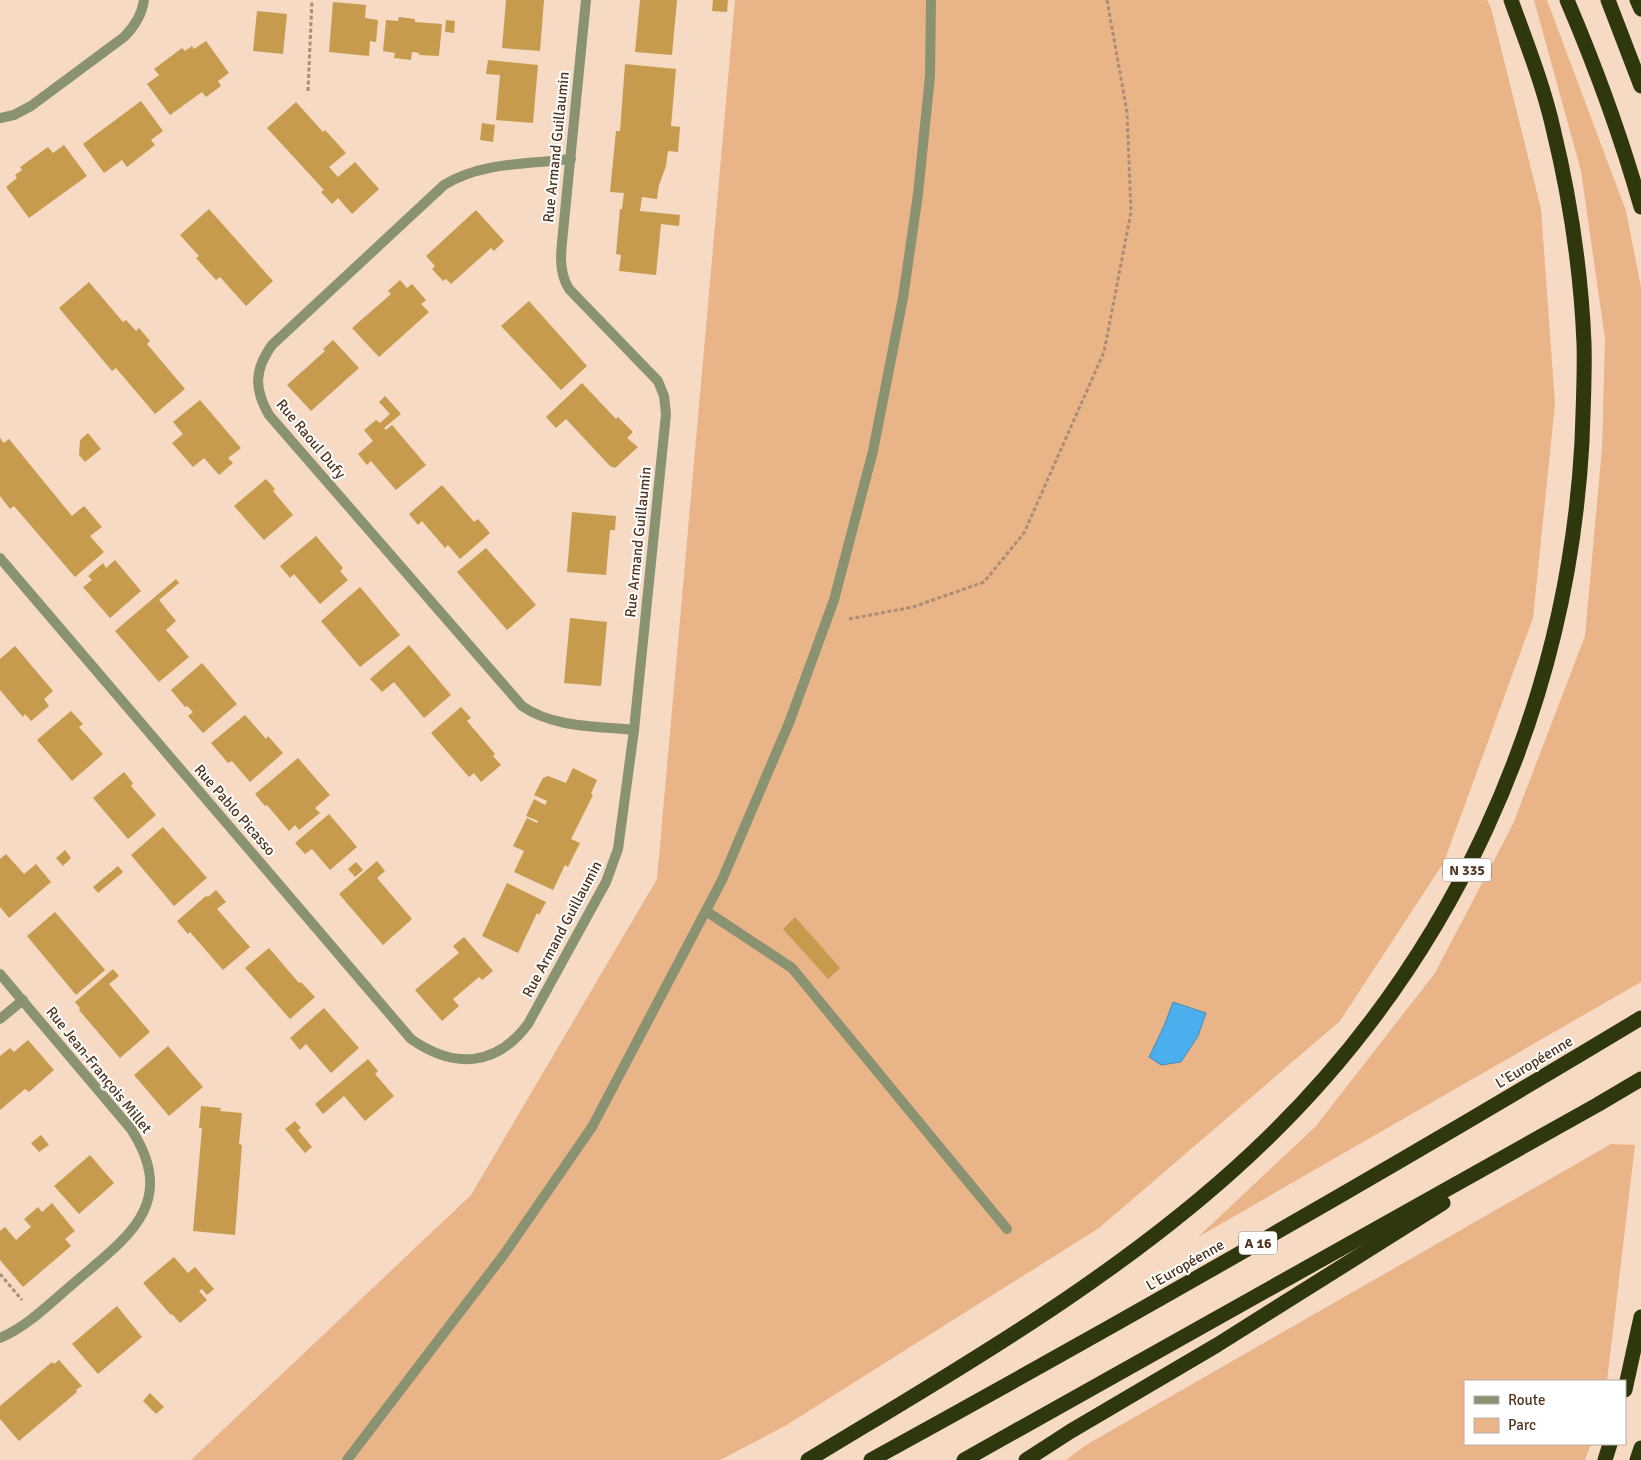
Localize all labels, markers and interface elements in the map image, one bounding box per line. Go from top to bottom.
street label: Rue Armand Guillaumin [539,71,573,223]
street label: Rue Raoul Dufy [273,396,349,482]
street label: Rue Armand Guillaumin [621,466,655,618]
street label: Rue Pablo Picasso [191,761,280,859]
street label: Rue Armand Guillaumin [518,858,606,1000]
road number: N 335 [1443,858,1491,882]
street label: Rue Jean-François Millet [42,1003,156,1137]
street label: L'Européenne [1492,1032,1576,1092]
road number: A 16 [1239,1232,1277,1254]
street label: L'Européenne [1143,1235,1227,1295]
legend [1464,1380,1626,1445]
text: Route [1508,1391,1545,1409]
text: Parc [1508,1416,1536,1434]

